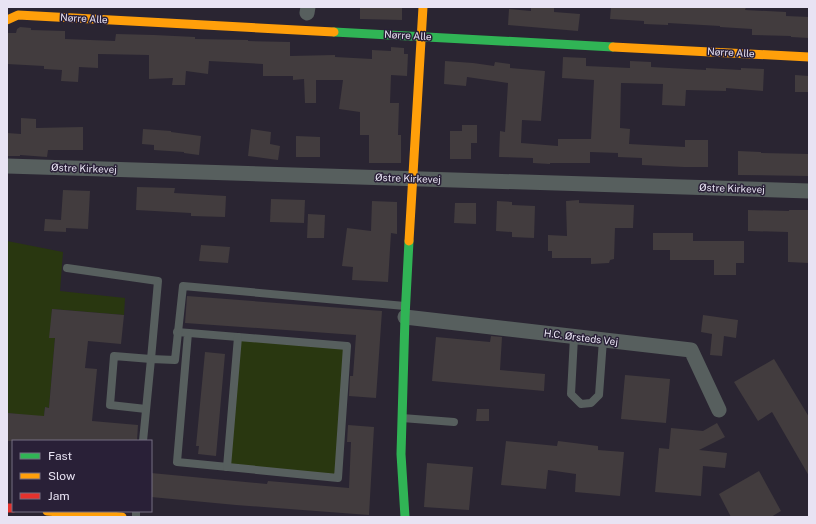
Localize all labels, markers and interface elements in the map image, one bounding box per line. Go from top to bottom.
street label: Nørre Alle [60,11,108,25]
street label: Nørre Alle [384,28,432,42]
street label: Nørre Alle [707,45,755,59]
street label: Østre Kirkevej [51,161,117,175]
street label: Østre Kirkevej [375,171,441,185]
street label: Østre Kirkevej [699,181,765,195]
street label: H.C. Ørsteds Vej [543,327,619,347]
legend [12,440,152,512]
text: Fast [48,449,73,463]
text: Slow [48,469,76,483]
text: Jam [48,489,70,503]

